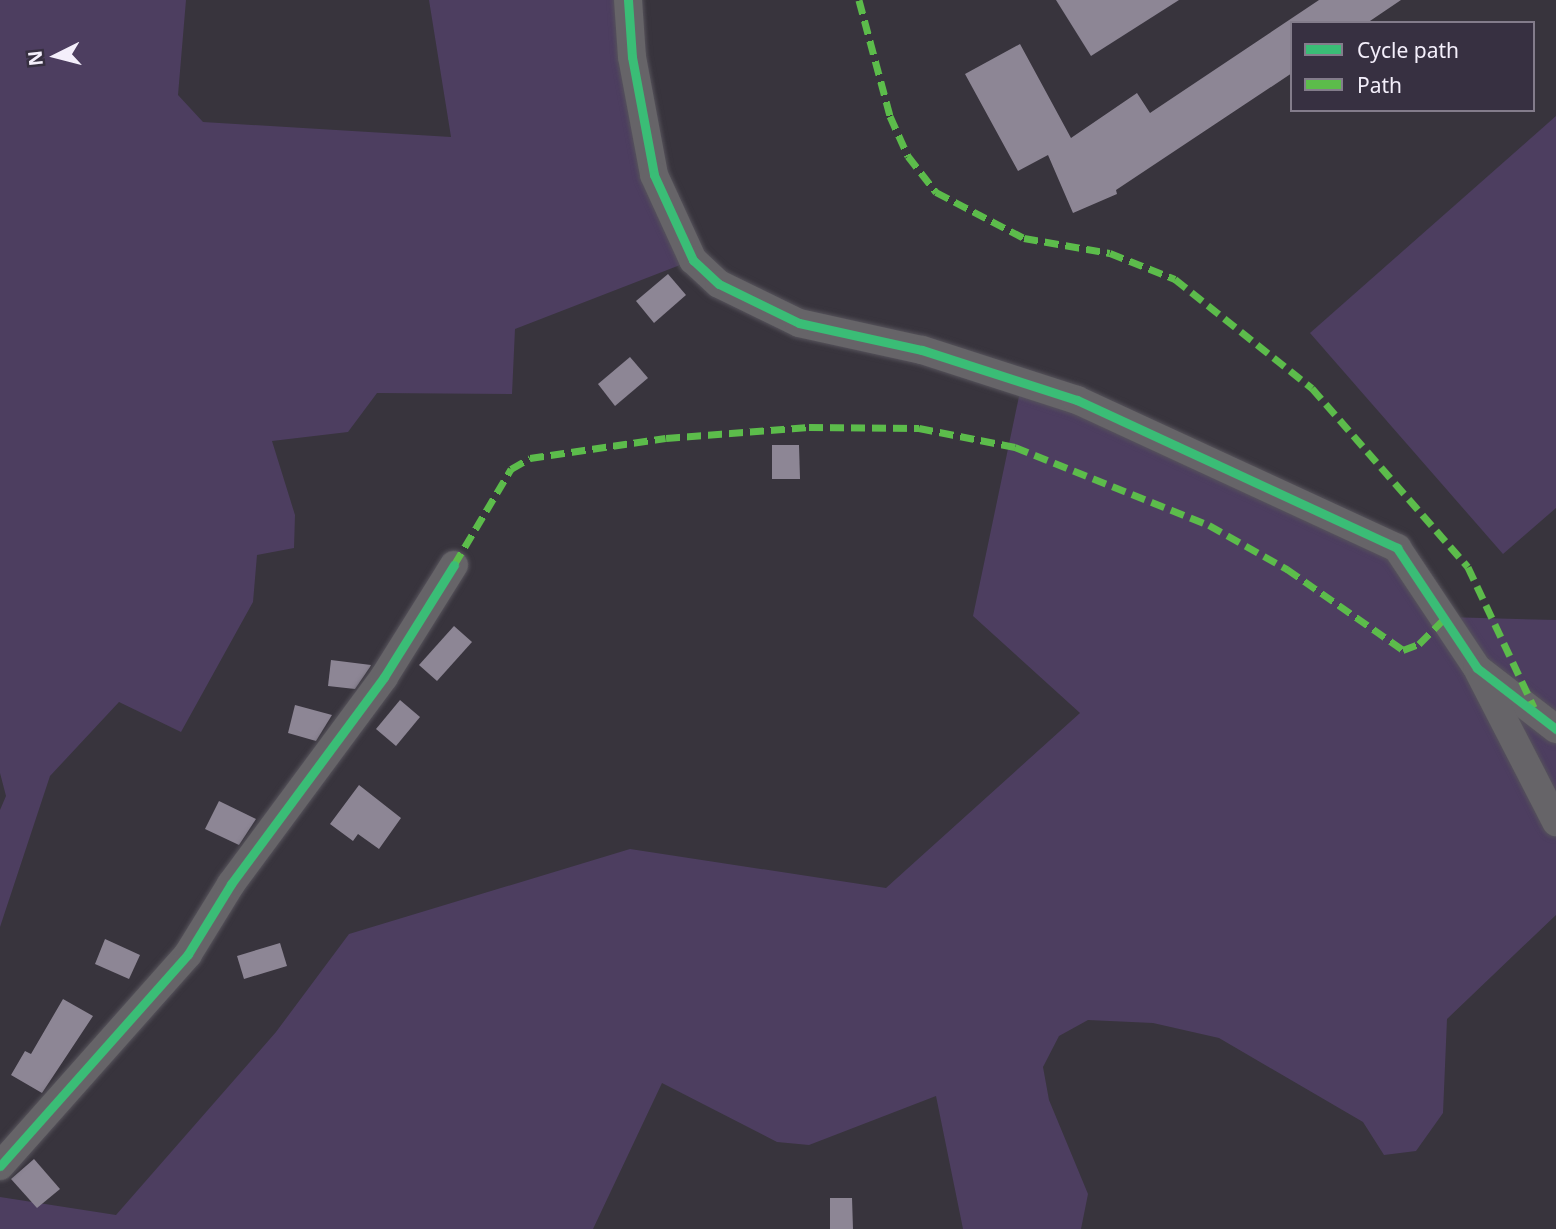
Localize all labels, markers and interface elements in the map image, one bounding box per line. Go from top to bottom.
north arrow [21,21,91,91]
legend [1290,21,1535,112]
text: Cycle path [1357,36,1459,64]
text: N [21,49,49,67]
text: Path [1357,71,1402,99]

